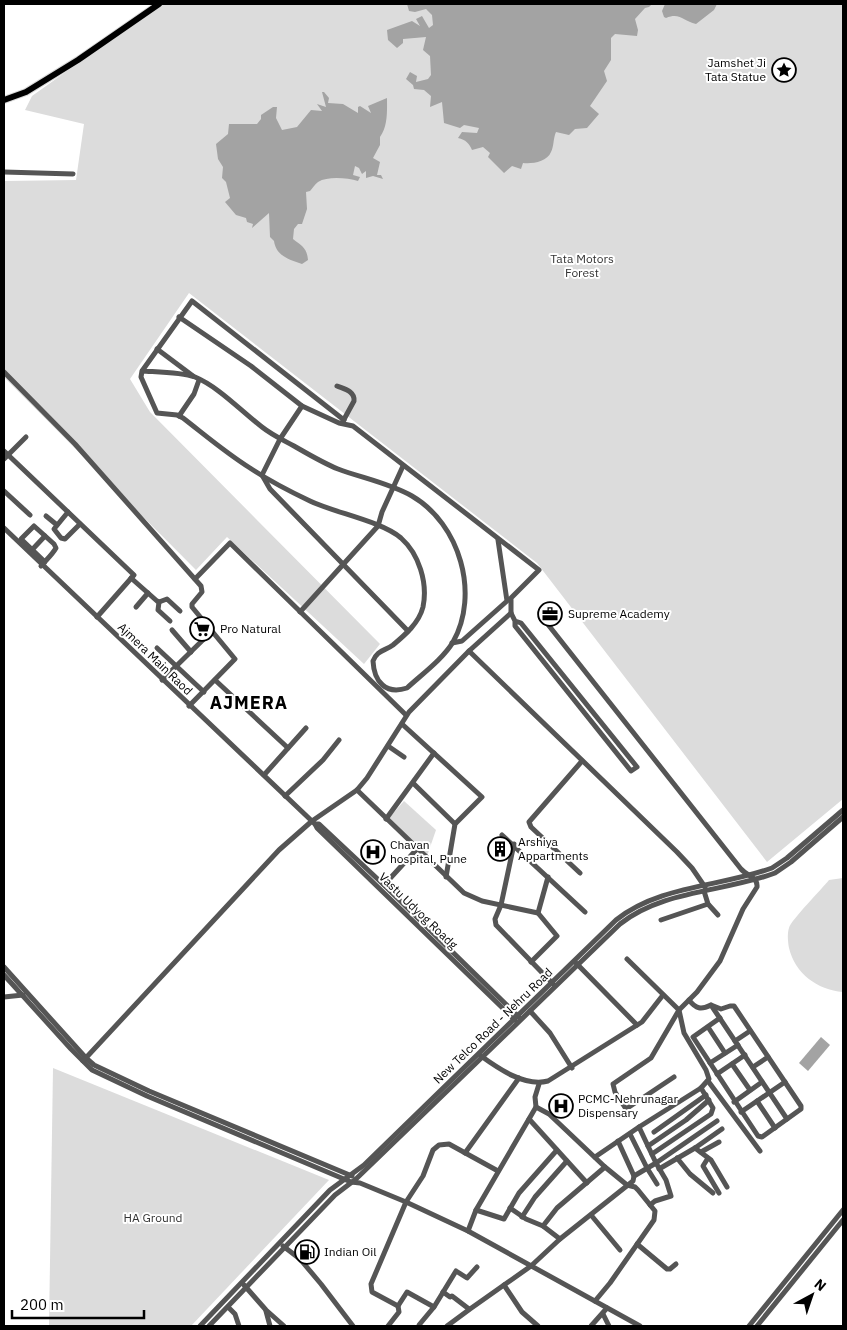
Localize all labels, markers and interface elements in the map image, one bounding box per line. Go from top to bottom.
place label: Jamshet Ji Tata Statue [705,55,766,84]
place icon: Jamshet Ji Tata Statue [771,57,797,83]
park label: Tata Motors Forest [550,251,614,280]
office icon: Supreme Academy [537,601,563,627]
place label: Supreme Academy [568,606,670,621]
supermarket icon: Pro Natural [189,616,215,642]
street label: Ajmera Main Raod [115,619,196,698]
place label: Pro Natural [220,621,281,636]
district label: AJMERA [210,691,288,714]
place label: Arshiya Appartments [518,834,589,863]
building icon: Arshiya Appartments [487,836,513,862]
place label: Chavan hospital, Pune [390,837,467,866]
hospital icon: Chavan hospital, Pune [360,839,386,865]
street label: Vastu Udyog Roadg [376,869,461,953]
street label: New Telco Road - Nehru Road [430,965,555,1087]
place label: PCMC-Nehrunagar Dispensary [578,1091,679,1120]
hospital icon: PCMC-Nehrunagar Dispensary [548,1093,574,1119]
park label: HA Ground [123,1210,183,1225]
fuel station icon: Indian Oil [294,1239,320,1265]
place label: Indian Oil [324,1244,376,1259]
north arrow [787,1270,837,1320]
text: N [811,1275,830,1295]
scale bar [12,1288,145,1320]
text: 200 m [20,1295,64,1314]

